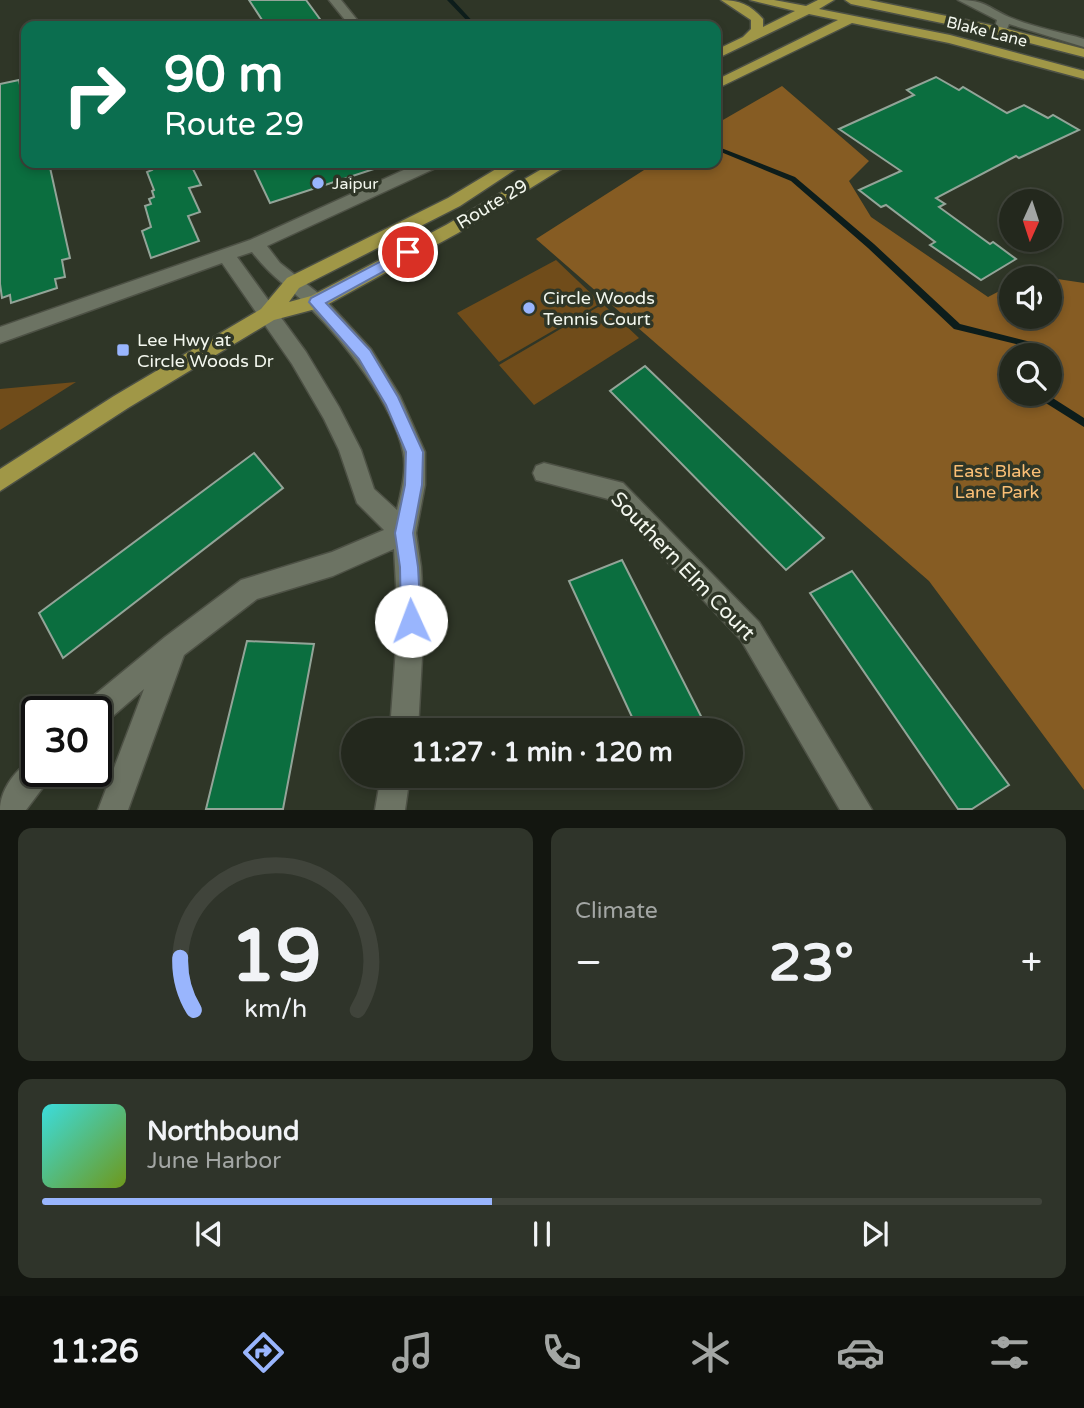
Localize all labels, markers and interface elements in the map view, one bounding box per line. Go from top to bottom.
street label: Blake Lane [944,12,1029,52]
text: 90 m [164,46,283,105]
icon: right [49,49,140,140]
text: Route 29 [164,106,304,144]
place label: Jaipur [332,174,379,194]
street label: Route 29 [452,174,532,234]
marker: Jaipur [310,175,326,191]
north arrow [999,189,1062,252]
map controls [999,189,1062,406]
pin [378,222,438,282]
icon: arrive [389,233,427,271]
button: sound [999,266,1062,329]
place label: Circle Woods Tennis Court [543,287,655,330]
marker: Circle Woods Tennis Court [521,300,537,316]
place label: Lee Hwy at Circle Woods Dr [137,329,274,372]
marker: Lee Hwy at Circle Woods Dr [115,342,131,358]
button: search [999,343,1062,406]
park label: East Blake Lane Park [953,460,1041,503]
street label: Southern Elm Court [605,487,760,646]
position arrow [374,584,448,658]
speed limit sign: 30 [21,696,112,787]
text: 11:27 · 1 min · 120 m [411,737,673,768]
text: Climate [575,897,658,925]
text: 19 [230,914,321,1002]
text: 23° [769,932,854,995]
text: − [575,940,602,986]
text: + [1021,940,1042,986]
text: km/h [244,994,307,1024]
text: Northbound [147,1116,299,1147]
text: June Harbor [147,1147,281,1175]
icon: previous [190,1215,228,1253]
icon: pause [523,1215,561,1253]
icon: next [856,1215,894,1253]
icon: directions [239,1328,288,1377]
icon: music [388,1328,437,1377]
icon: phone [537,1328,586,1377]
icon: climate [686,1328,735,1377]
icon: car [836,1328,885,1377]
icon: filters [985,1328,1034,1377]
text: 11:26 [50,1333,139,1371]

